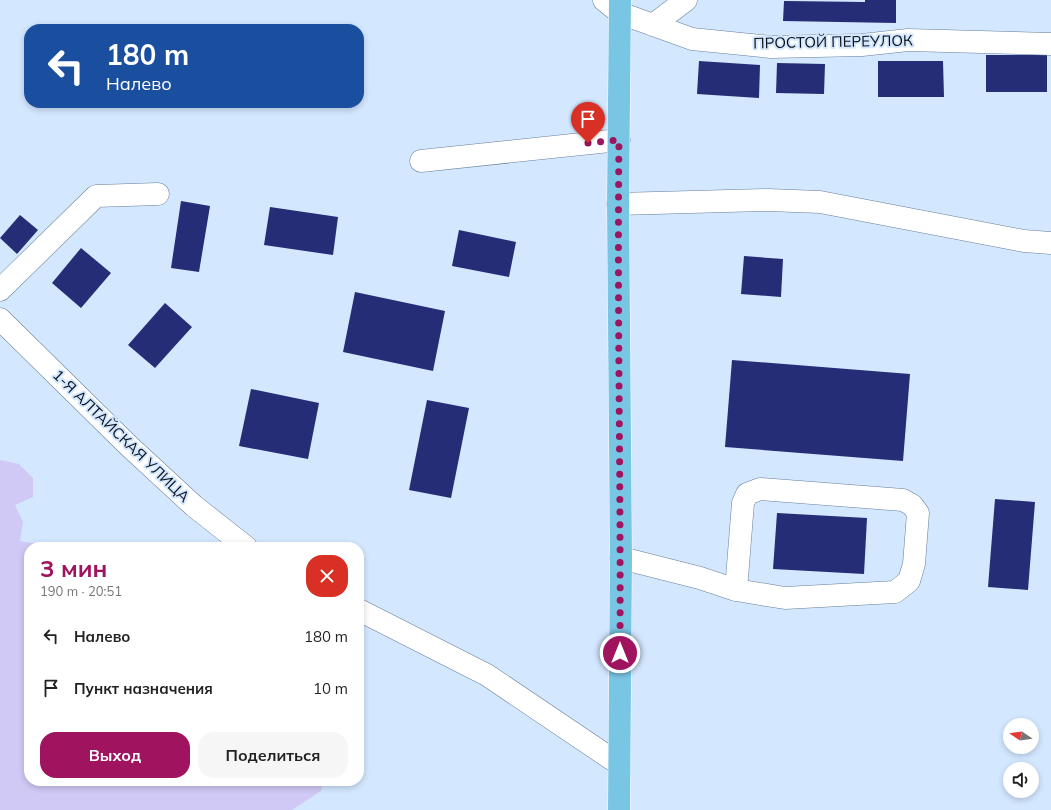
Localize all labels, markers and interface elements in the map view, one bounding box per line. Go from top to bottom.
street label: ПРОСТОЙ ПЕРЕУЛОК [753,31,913,52]
text: 180 m [106,37,189,72]
icon: left [40,40,92,92]
text: Налево [106,72,172,95]
pin [571,102,605,143]
icon: arrive [577,108,599,130]
street label: 1-Я АЛТАЙСКАЯ УЛИЦА [49,365,194,506]
text: 3 мин [40,553,107,583]
button: close [306,555,348,597]
text: 190 m · 20:51 [40,583,122,599]
icon: left [40,625,62,647]
text: Налево [74,627,130,646]
text: 180 m [304,627,348,646]
position arrow [599,632,641,674]
icon: arrive [40,677,62,699]
text: Пункт назначения [74,679,213,698]
text: 10 m [313,679,348,698]
north arrow [1003,718,1039,754]
map controls [1003,718,1039,798]
button: Выход [40,732,190,778]
button: Поделиться [198,732,348,778]
button: sound [1003,762,1039,798]

